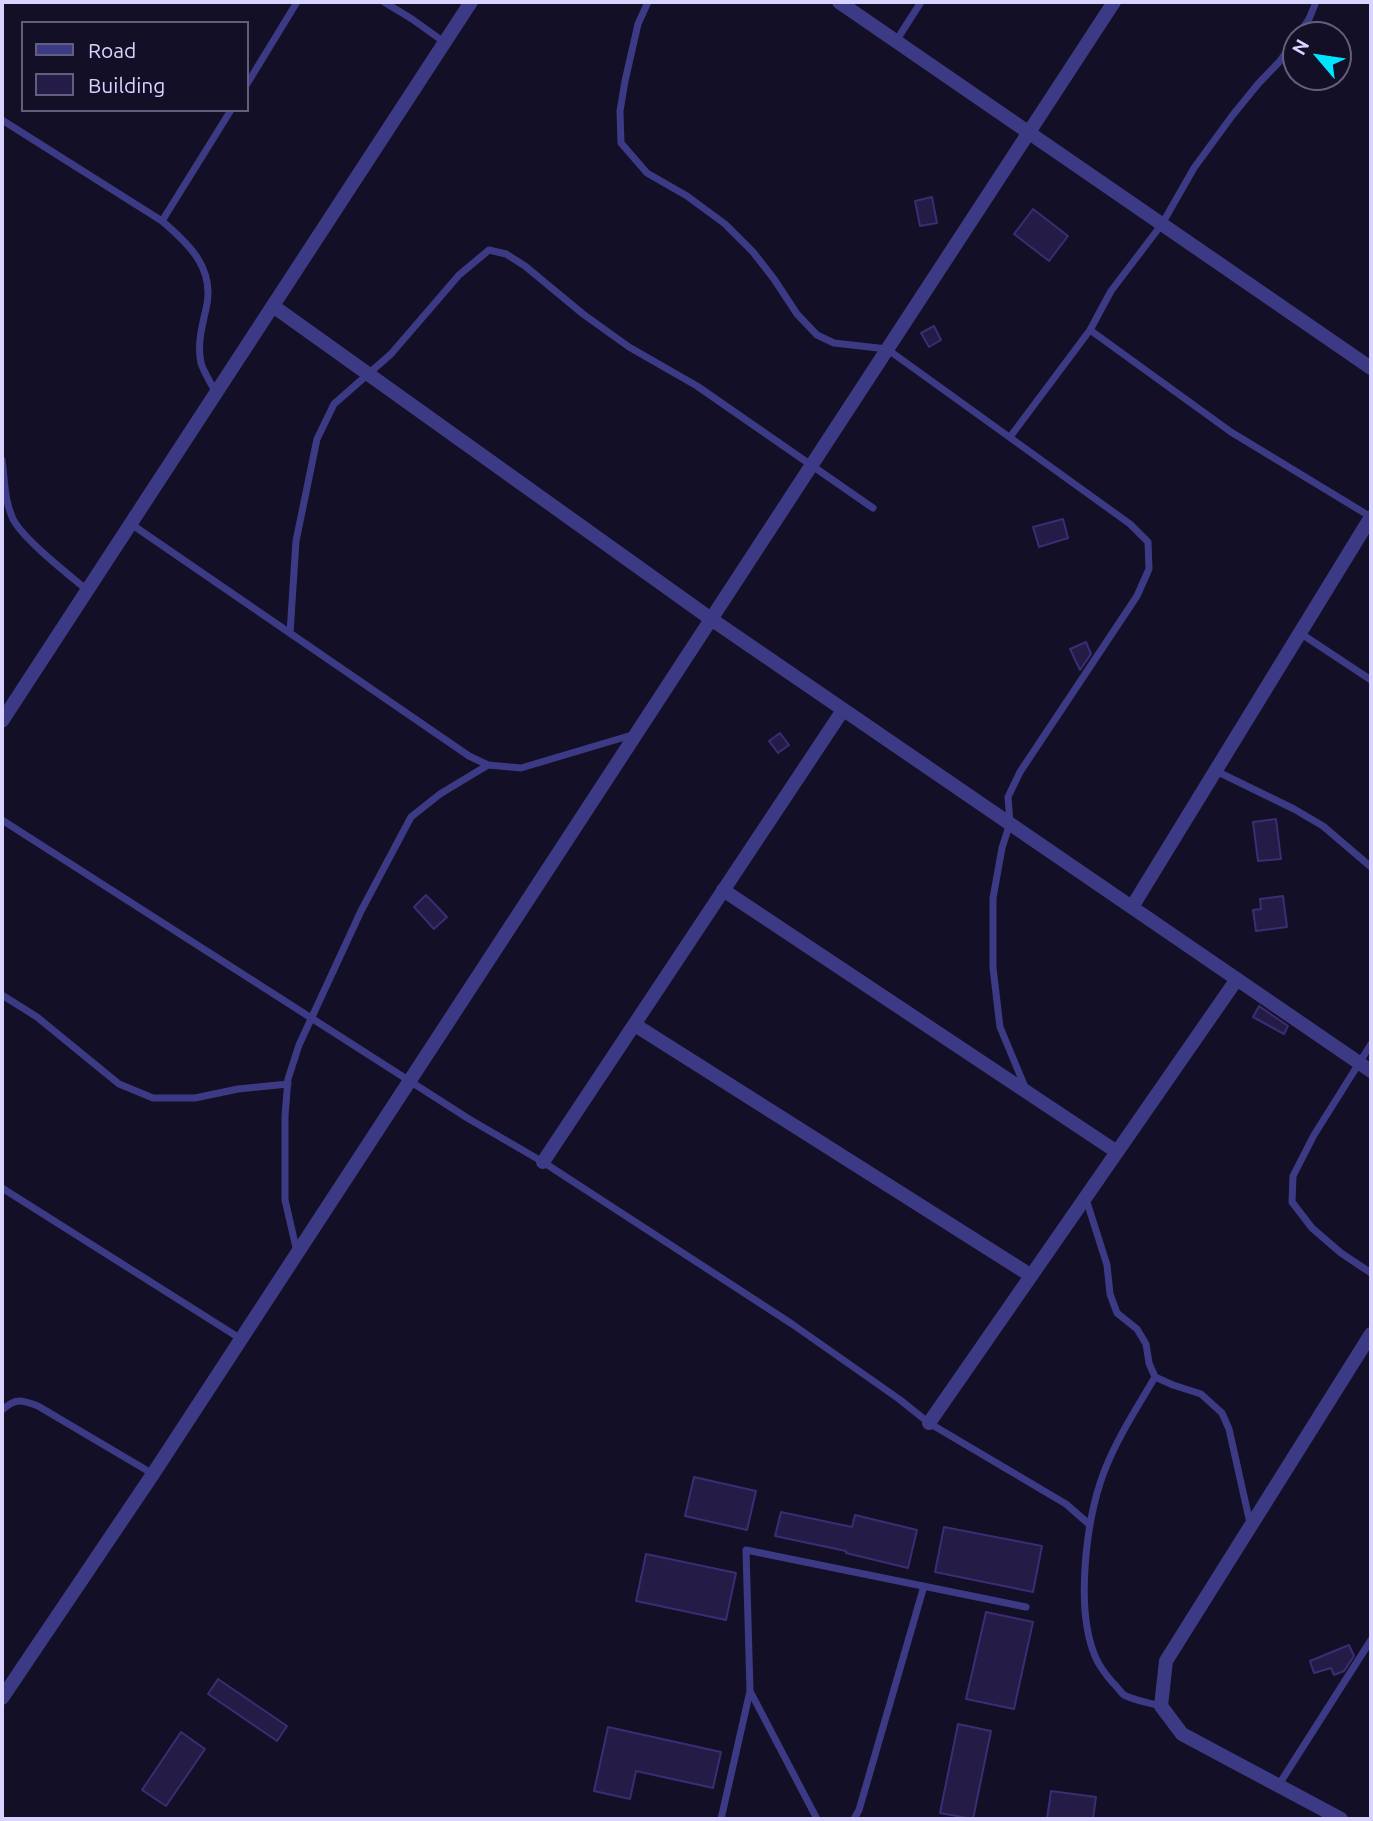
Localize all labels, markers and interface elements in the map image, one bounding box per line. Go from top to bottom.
legend [21,21,248,112]
north arrow [1282,21,1352,91]
text: N [1287,35,1313,58]
text: Road [88,38,136,62]
text: Building [88,73,165,97]

